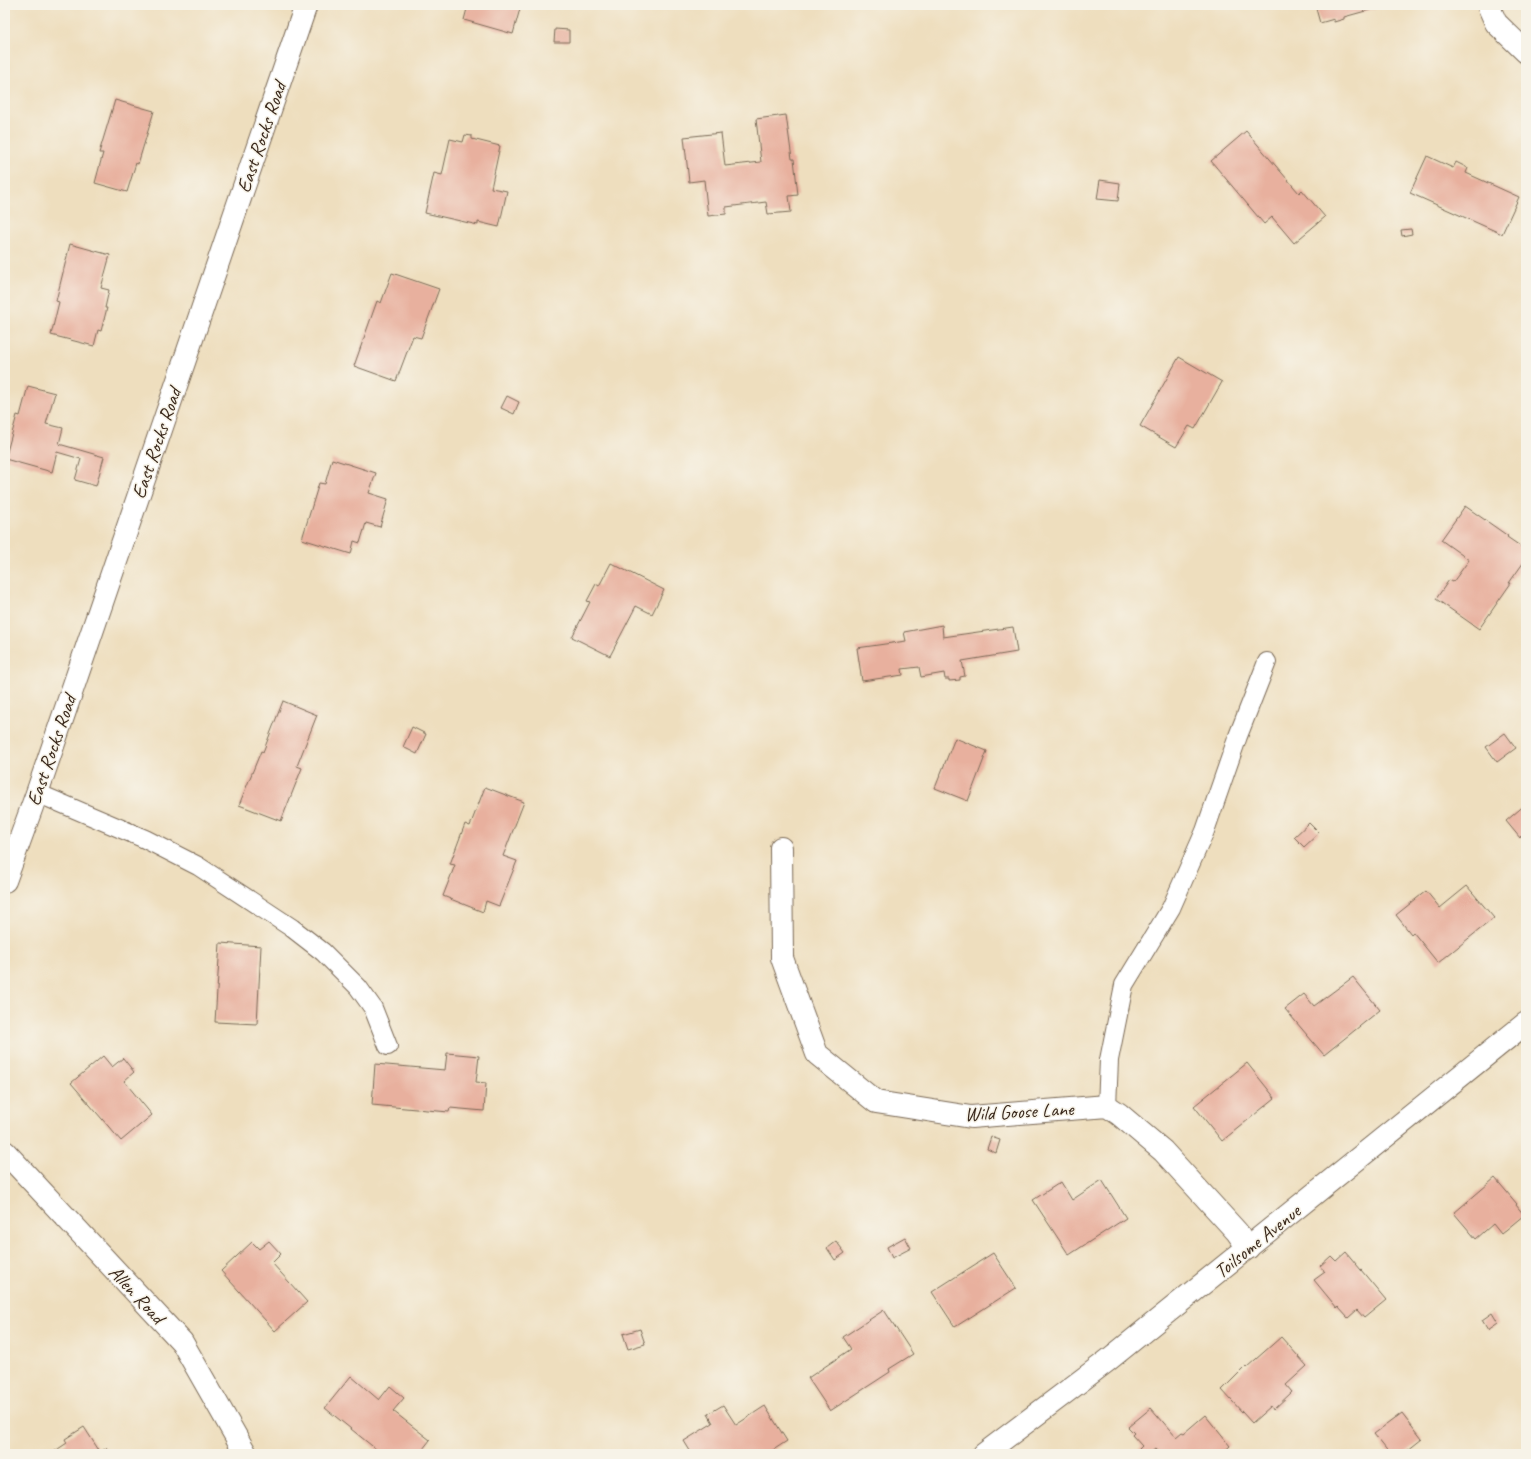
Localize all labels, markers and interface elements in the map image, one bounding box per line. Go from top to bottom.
street label: East Rocks Road [231,76,293,196]
street label: East Rocks Road [126,382,188,502]
street label: East Rocks Road [21,689,83,809]
street label: Wild Goose Lane [964,1096,1076,1127]
street label: Toilsome Avenue [1209,1198,1307,1284]
street label: Allen Road [103,1260,172,1331]

